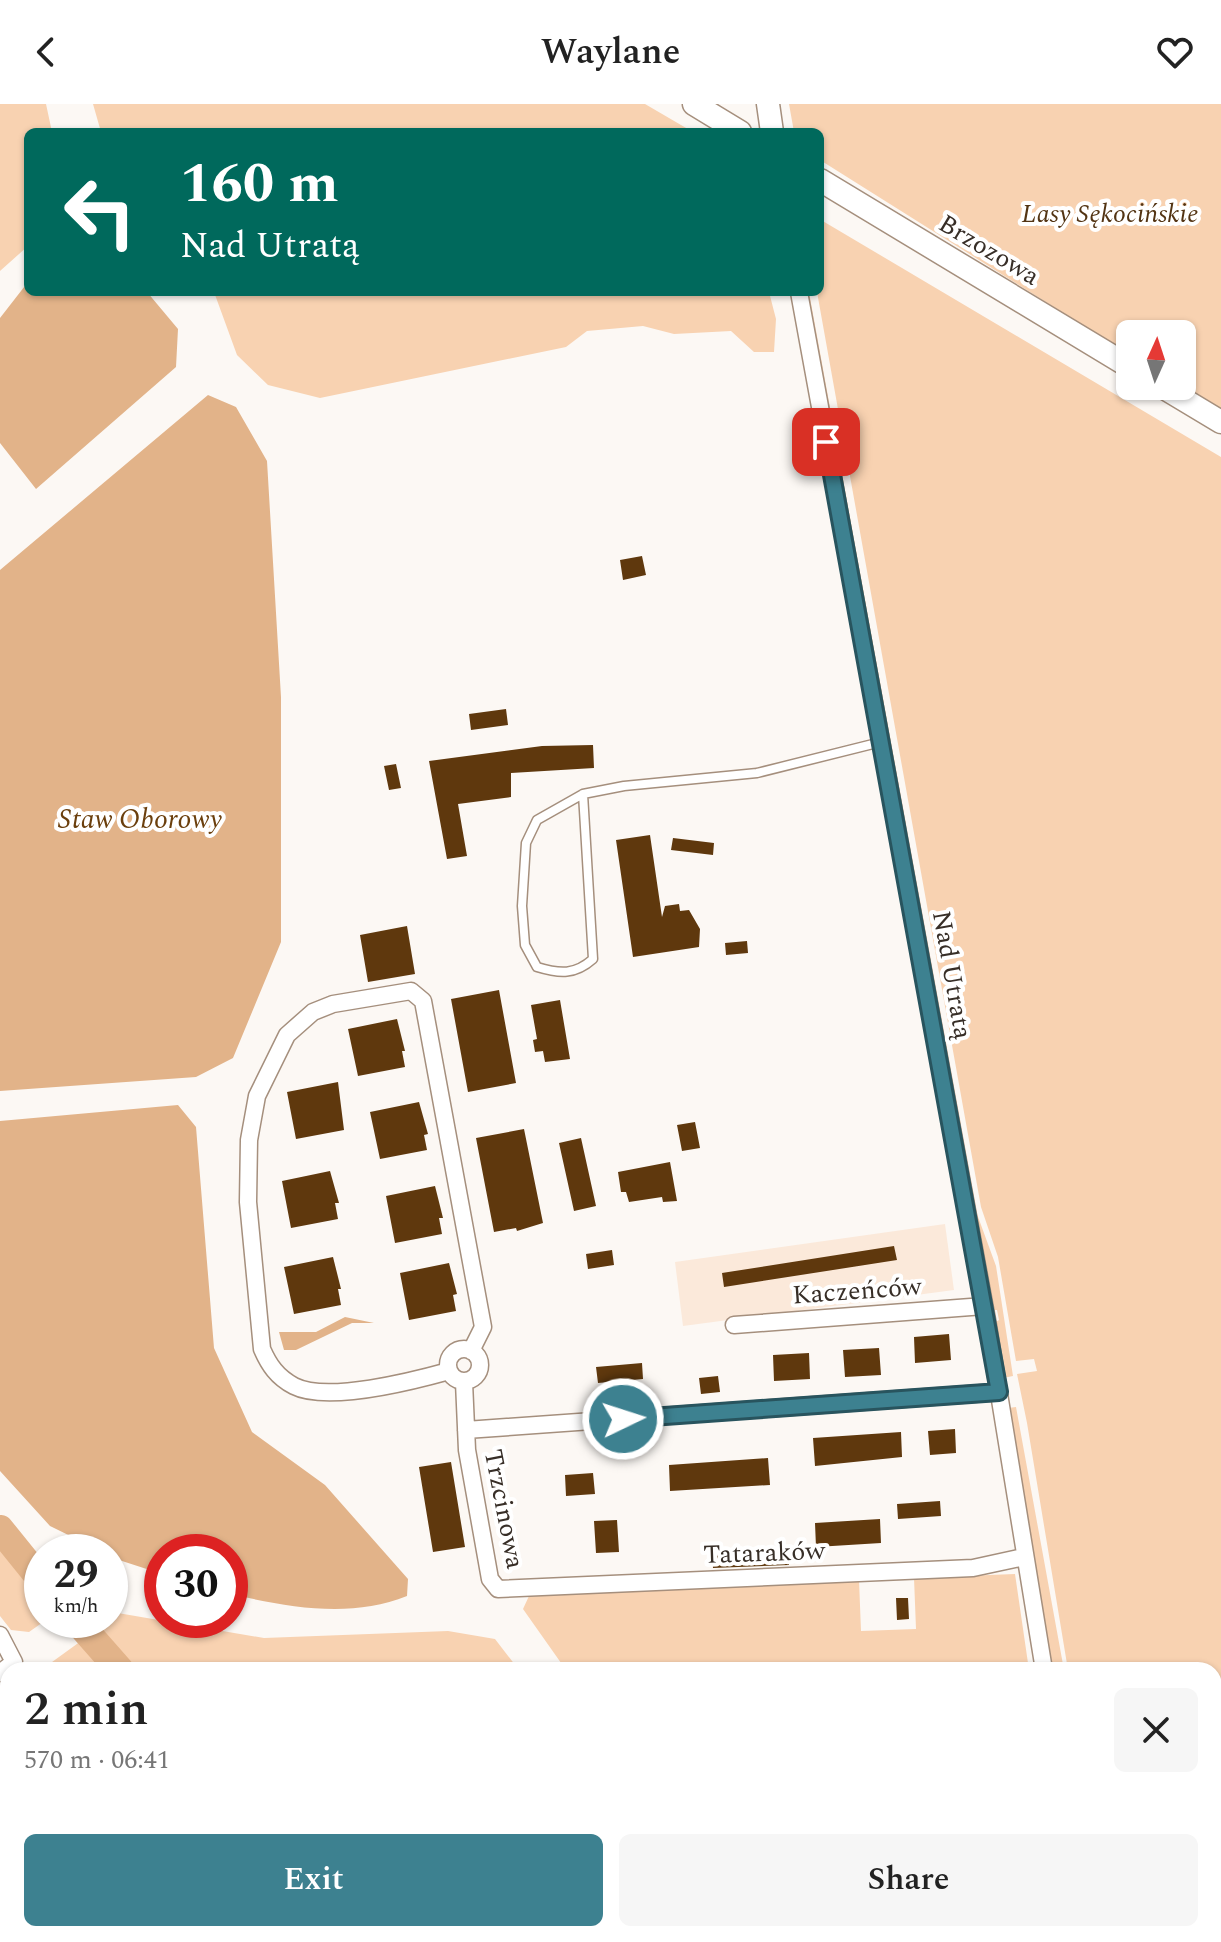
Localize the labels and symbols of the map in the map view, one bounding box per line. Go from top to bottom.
park label: Lasy Sękocińskie [1022,194,1198,234]
street label: Brzozowa [931,204,1048,296]
north arrow [1116,320,1196,400]
pin [792,408,860,476]
water label: Staw Oborowy [58,798,222,841]
street label: Nad Utratą [921,908,983,1043]
street label: Kaczeńców [791,1266,924,1315]
position arrow [581,1377,665,1461]
street label: Trzcinowa [473,1446,535,1573]
street label: Tataraków [702,1531,827,1575]
speed limit sign: 30 [144,1534,248,1638]

